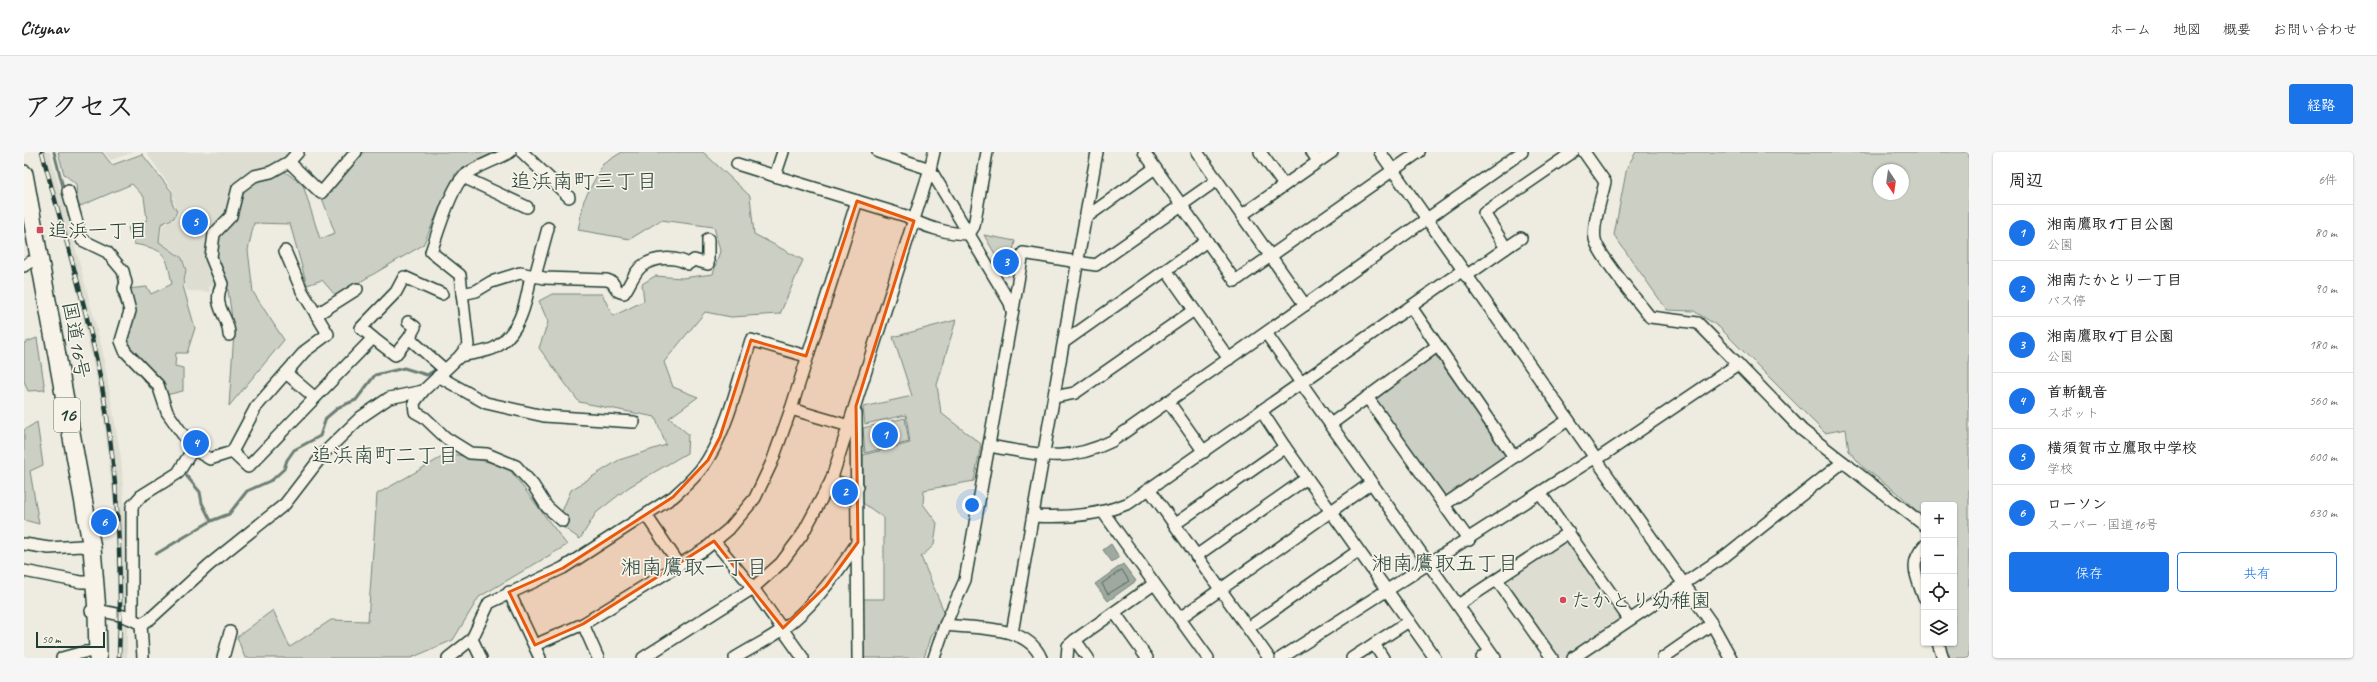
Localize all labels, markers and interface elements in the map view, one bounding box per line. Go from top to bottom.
text: Citynav [20,16,68,40]
text: ホーム [2110,21,2151,38]
text: 地図 [2173,21,2201,38]
text: 概要 [2223,21,2251,38]
text: お問い合わせ [2273,21,2357,38]
button: 経路 [2289,84,2353,124]
text: アクセス [24,89,134,124]
north arrow [1873,164,1909,200]
district label: 追浜南町三丁目 [511,168,658,194]
text: 周辺 [2009,170,2043,191]
text: 6件 [2318,172,2337,188]
pin: 5 [182,207,208,237]
text: 湘南鷹取1丁目公園 [2047,215,2174,234]
place label: 追浜一丁目 [48,218,148,243]
marker: 追浜一丁目 [35,225,45,235]
text: 1 [2019,225,2025,241]
text: 80 m [2315,225,2337,241]
text: 公園 [2047,237,2073,253]
pin: 3 [993,247,1019,277]
text: 湘南たかとり一丁目 [2047,271,2182,290]
text: 2 [2019,281,2025,297]
text: 90 m [2315,281,2337,297]
text: バス停 [2047,293,2086,309]
street label: 国道16号 [57,299,95,381]
text: 湘南鷹取4丁目公園 [2047,327,2174,346]
text: 3 [2019,337,2025,353]
text: 180 m [2309,337,2337,353]
text: 公園 [2047,349,2073,365]
text: 首斬観音 [2047,383,2107,402]
text: 4 [2019,393,2025,409]
text: 560 m [2309,393,2337,409]
road number: 16 [54,398,80,432]
text: スポット [2047,405,2099,421]
pin: 1 [872,420,898,450]
pin: 4 [183,428,209,458]
text: 横須賀市立鷹取中学校 [2047,439,2197,458]
district label: 追浜南町二丁目 [312,442,459,468]
text: 5 [2019,449,2025,465]
text: 600 m [2309,449,2337,465]
text: 学校 [2047,461,2073,477]
pin: 2 [832,477,858,507]
your location [962,495,982,515]
text: ローソン [2047,495,2107,514]
map controls [1921,502,1957,646]
button: + [1921,502,1957,538]
text: 6 [2019,505,2025,521]
text: 630 m [2309,505,2337,521]
pin: 6 [91,507,117,537]
text: スーパー · 国道16号 [2047,517,2158,533]
button: − [1921,538,1957,574]
district label: 湘南鷹取五丁目 [1372,550,1519,576]
button: 保存 [2009,552,2169,592]
button: 共有 [2177,552,2337,592]
district label: 湘南鷹取一丁目 [621,554,768,580]
button: locate [1921,574,1957,610]
place label: たかとり幼稚園 [1571,588,1711,613]
marker: たかとり幼稚園 [1558,595,1568,605]
button: layers [1921,610,1957,646]
scale bar [36,630,105,649]
text: 50 m [42,632,61,646]

